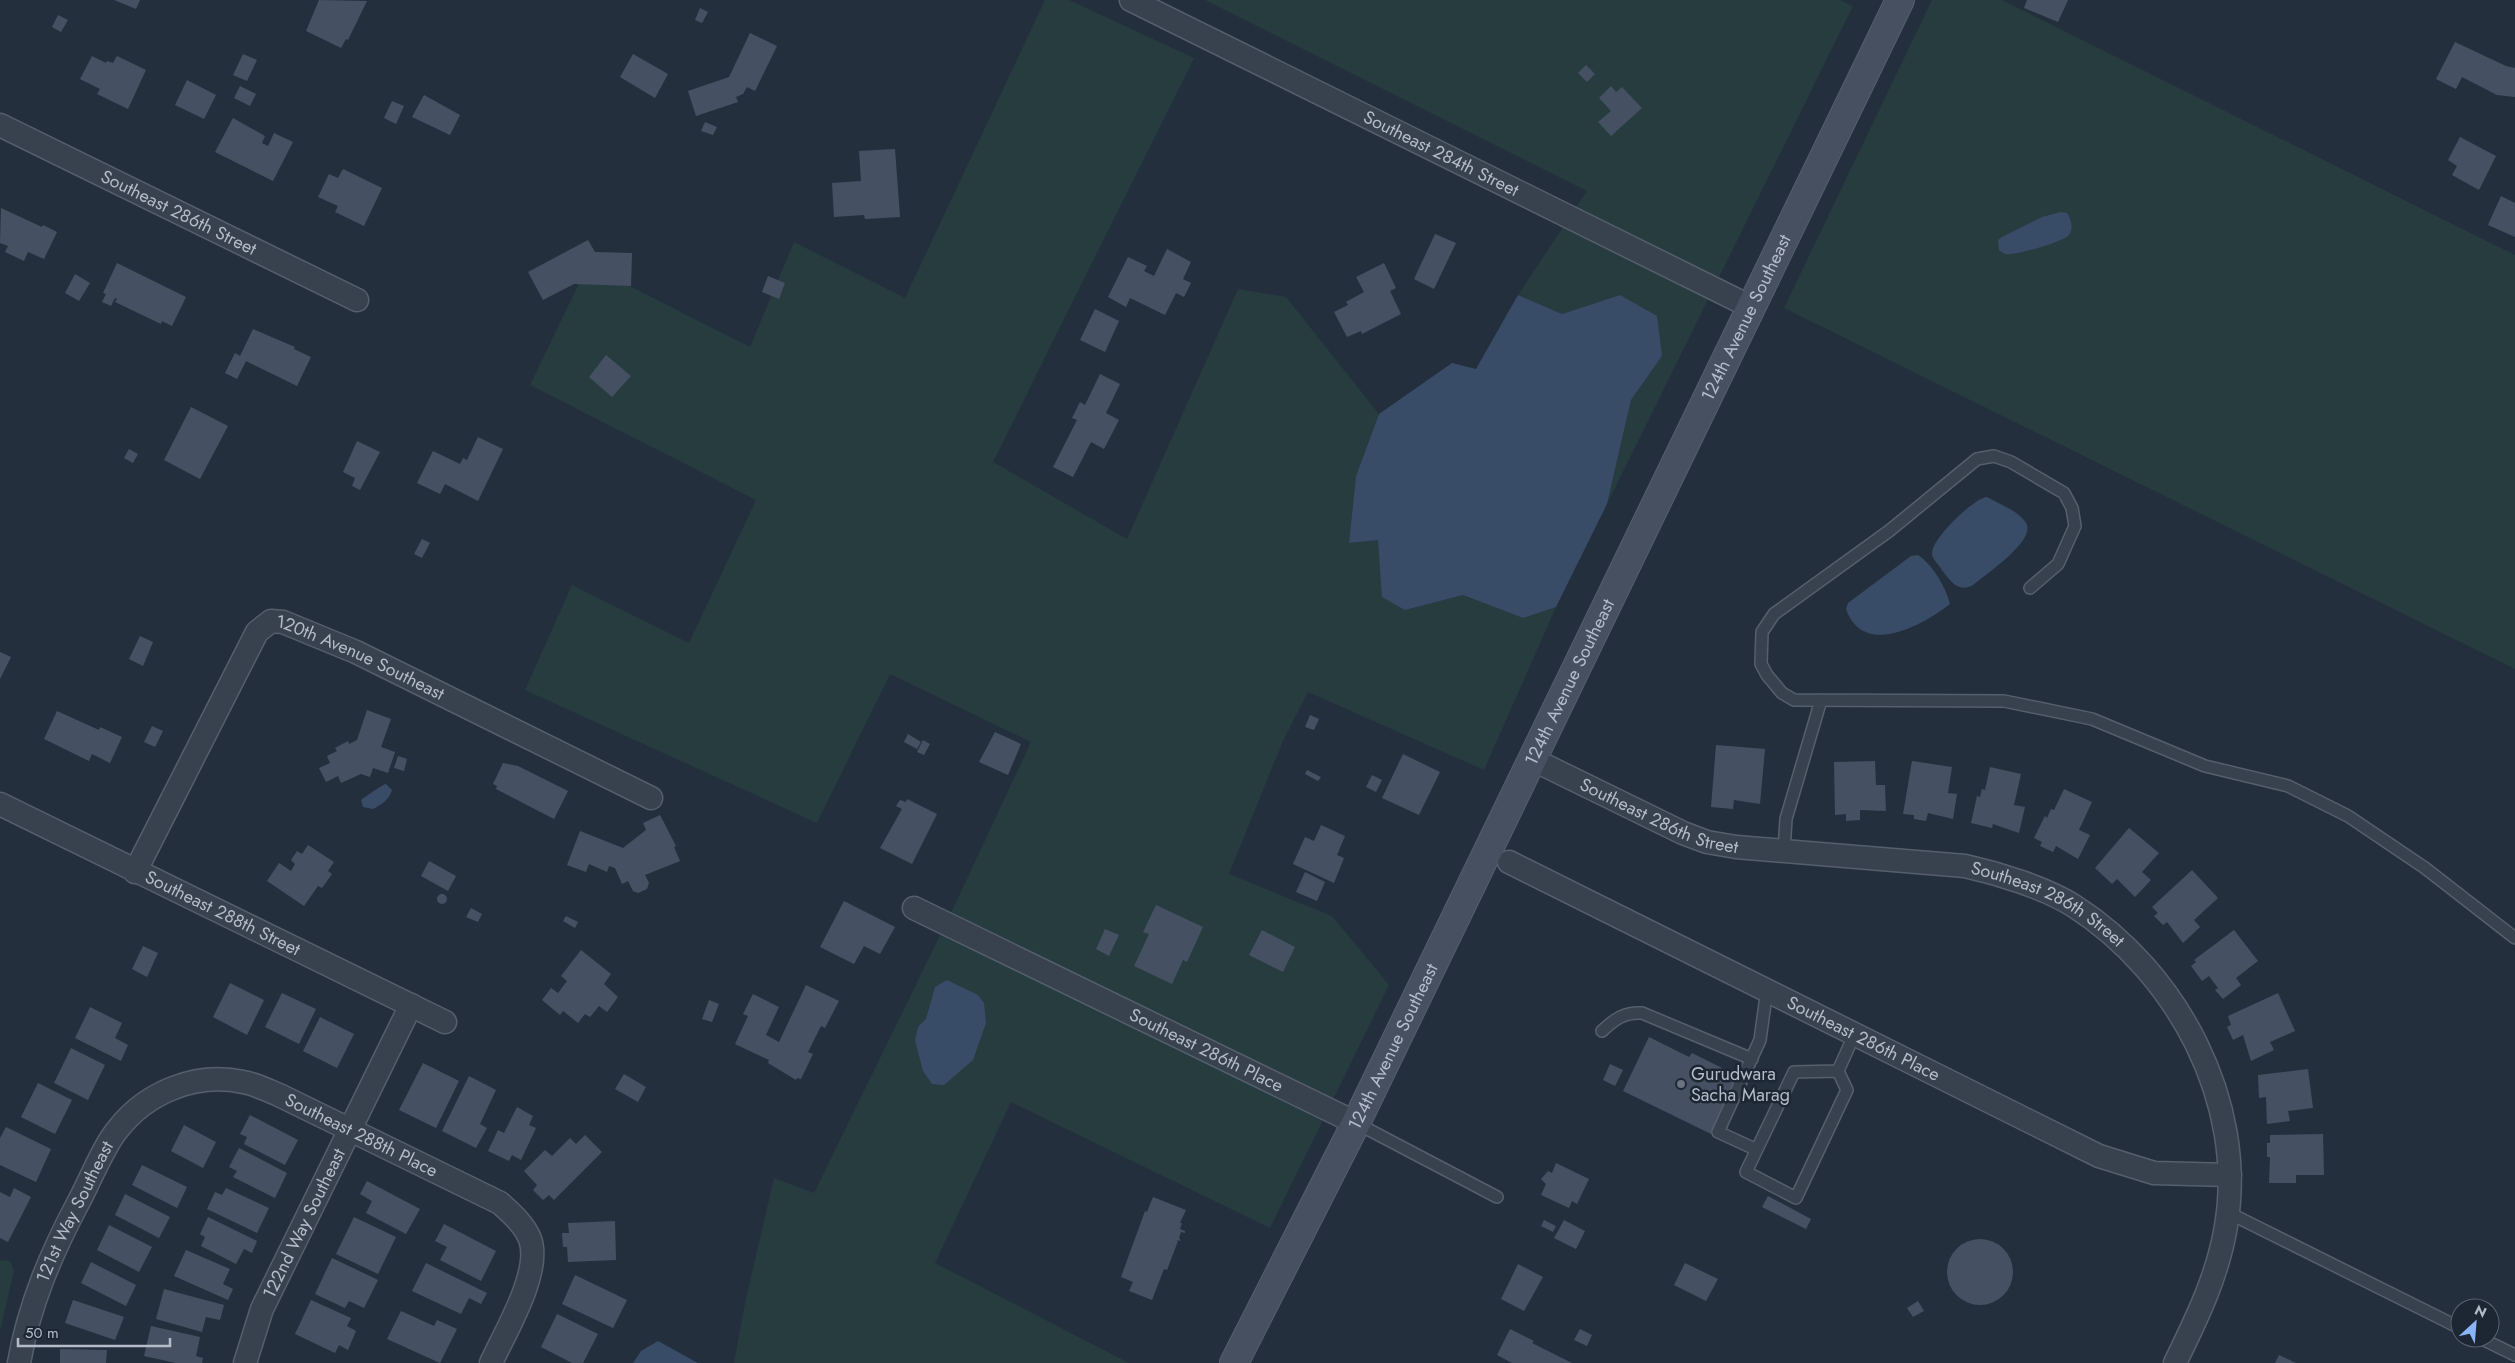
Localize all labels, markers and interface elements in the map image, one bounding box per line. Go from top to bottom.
street label: Southeast 284th Street [1359,104,1524,203]
street label: Southeast 286th Street [96,163,262,262]
street label: 124th Avenue Southeast [1695,230,1798,405]
street label: 124th Avenue Southeast [1518,594,1621,770]
street label: 120th Avenue Southeast [276,609,449,707]
street label: Southeast 286th Street [1575,771,1741,860]
street label: Southeast 286th Street [1968,855,2131,953]
street label: Southeast 288th Street [141,864,305,962]
street label: 124th Avenue Southeast [1342,959,1445,1134]
street label: Southeast 286th Place [1782,989,1944,1088]
street label: Southeast 286th Place [1125,1002,1288,1099]
place label: Gurudwara Sacha Marag [1691,1061,1790,1108]
marker: Gurudwara Sacha Marag [1675,1078,1687,1090]
street label: Southeast 288th Place [280,1087,442,1184]
street label: 121st Way Southeast [30,1135,120,1286]
street label: 122nd Way Southeast [256,1143,352,1303]
north arrow [2450,1298,2500,1348]
text: N [2471,1300,2490,1323]
scale bar [18,1316,170,1348]
text: 50 m [25,1322,59,1344]

